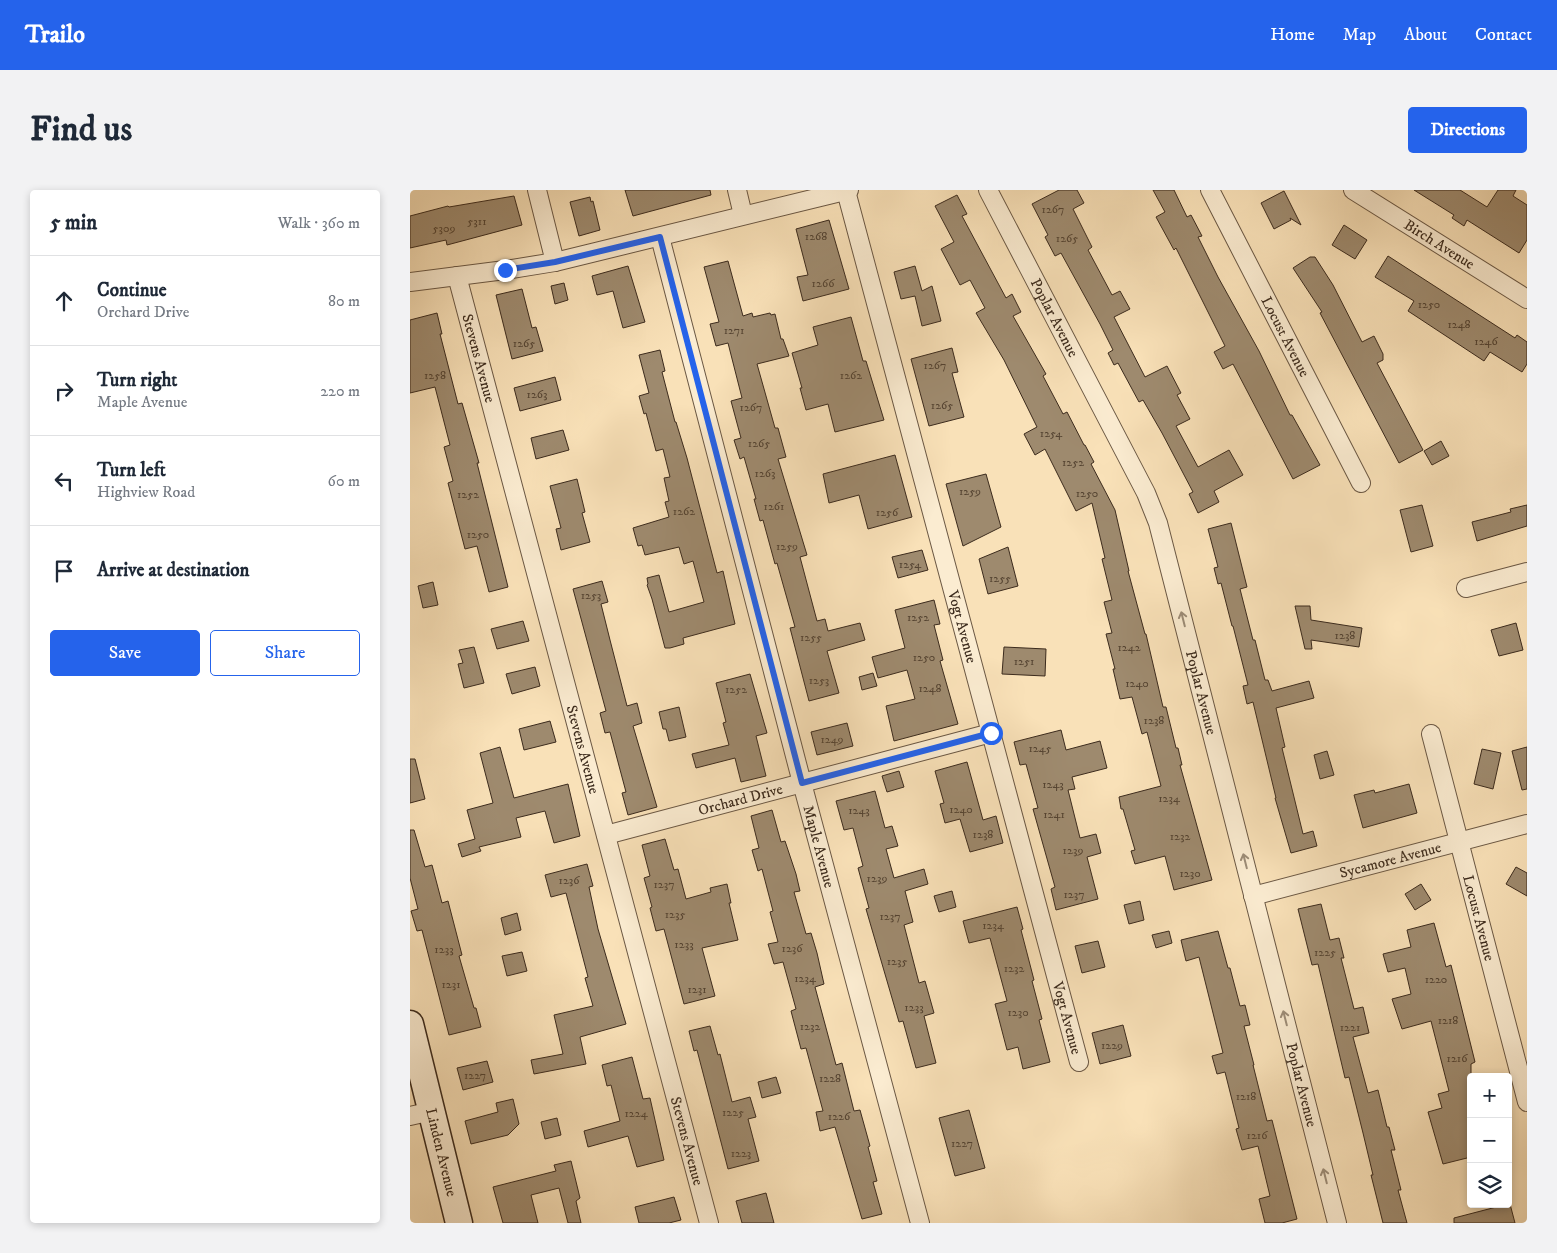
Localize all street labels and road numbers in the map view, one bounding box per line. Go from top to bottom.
street label: Birch Avenue [1401,215,1478,273]
street label: Poplar Avenue [1026,275,1083,360]
street label: Locust Avenue [1257,293,1314,380]
street label: Stevens Avenue [458,312,500,405]
street label: Vogt Avenue [943,587,981,665]
street label: Poplar Avenue [1181,648,1221,737]
street label: Stevens Avenue [562,703,604,796]
street label: Orchard Drive [696,779,785,820]
street label: Maple Avenue [799,803,839,890]
street label: Sycamore Avenue [1337,837,1443,882]
street label: Locust Avenue [1459,873,1499,963]
street label: Vogt Avenue [1048,978,1086,1056]
street label: Poplar Avenue [1282,1041,1322,1129]
street label: Stevens Avenue [666,1094,708,1187]
street label: Linden Avenue [422,1106,462,1198]

